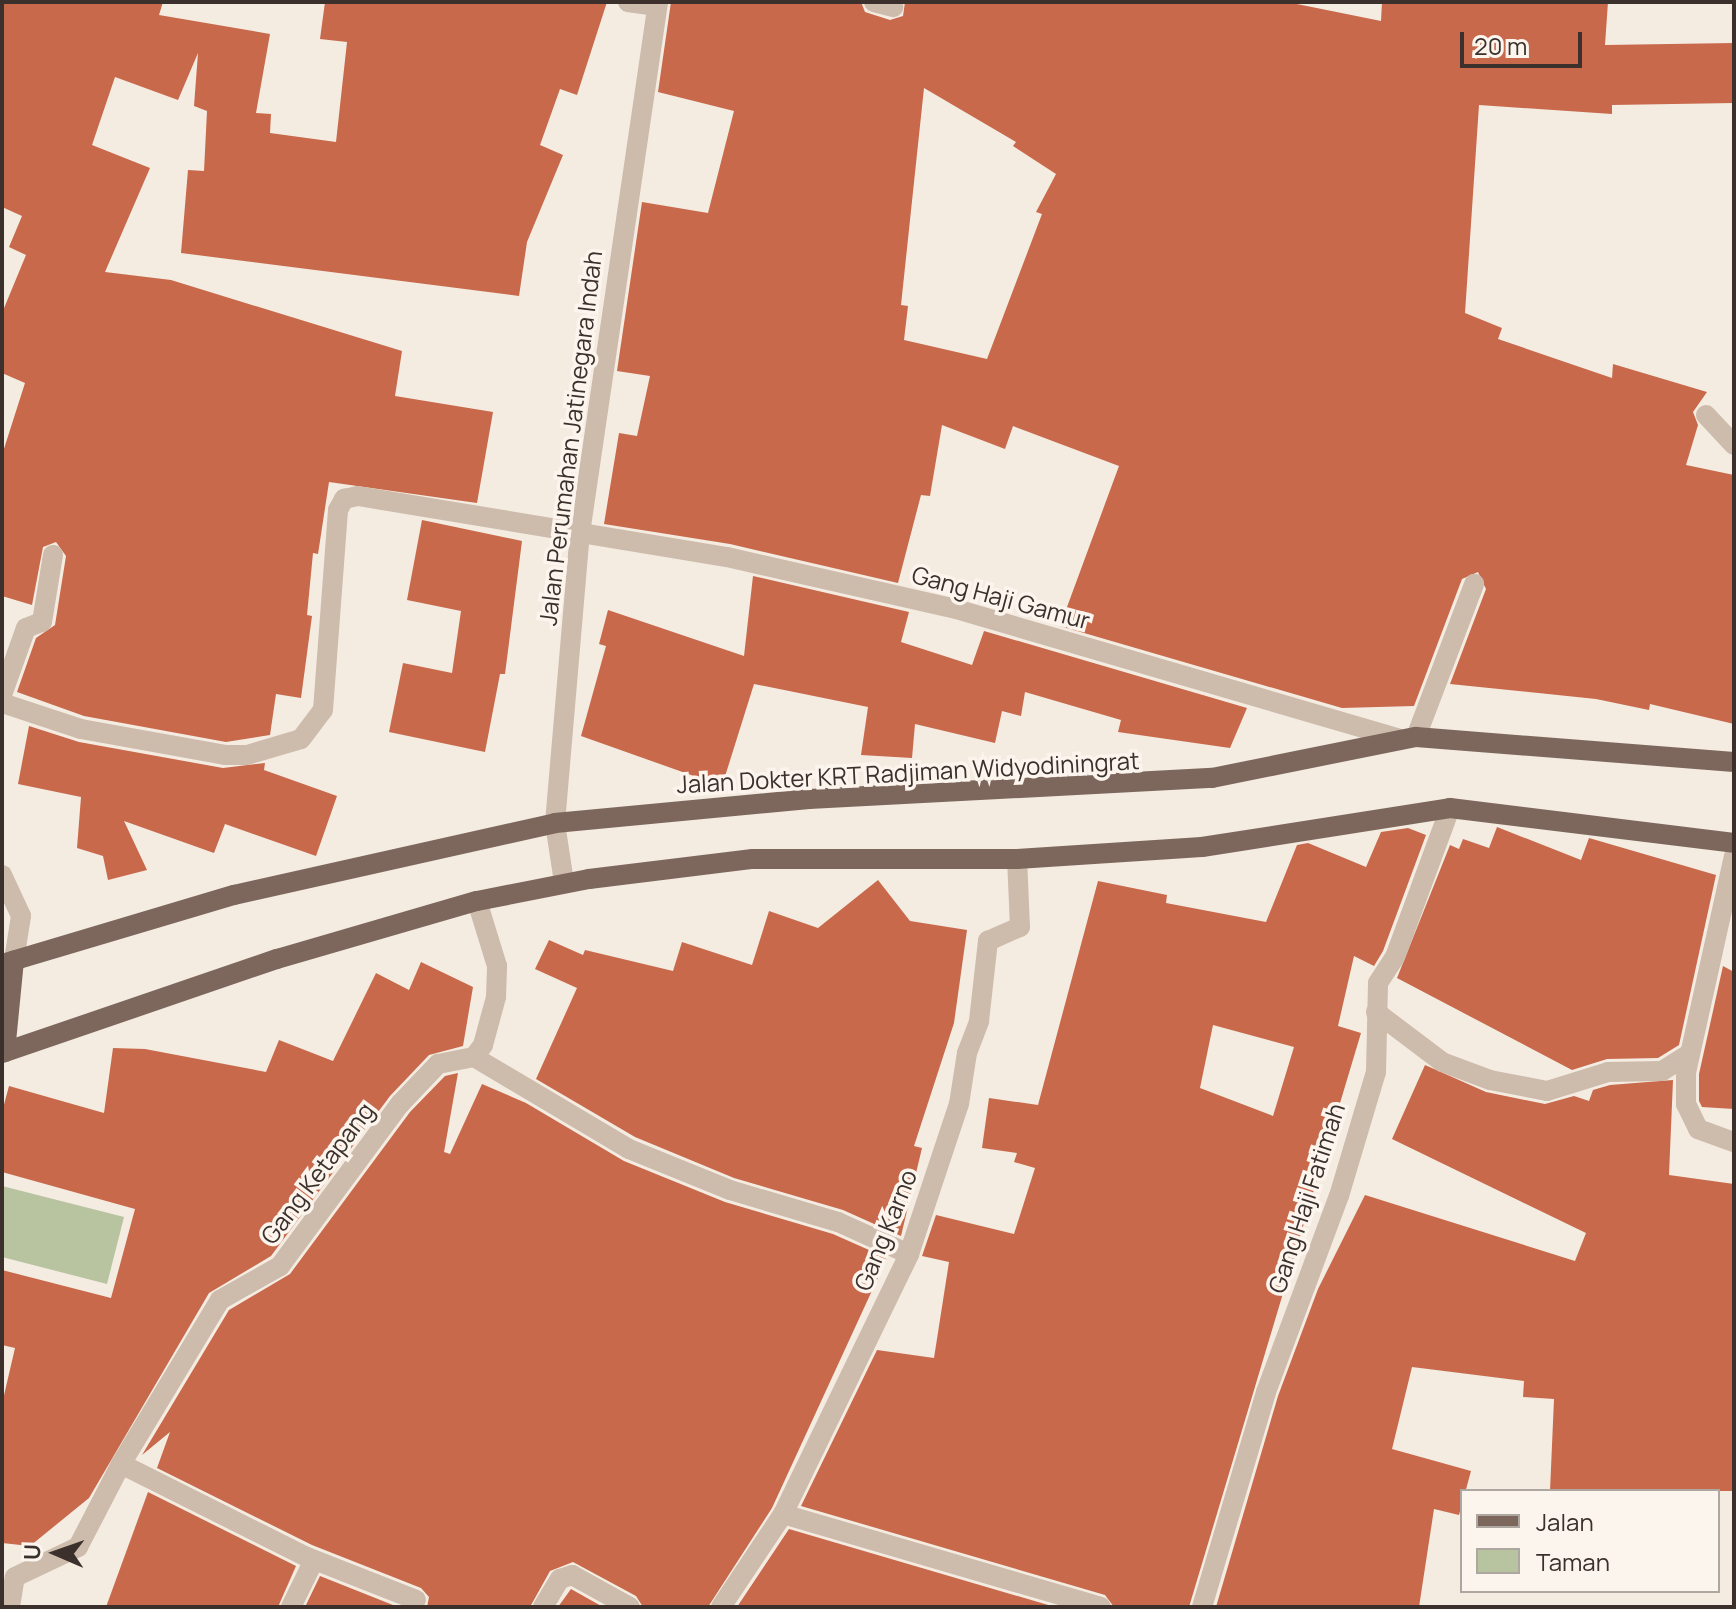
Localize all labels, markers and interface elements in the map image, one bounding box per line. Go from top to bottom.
scale bar [1464,16,1586,66]
text: 20 m [1474,29,1527,62]
street label: Jalan Perumahan Jatinegara Indah [533,249,607,627]
street label: Gang Haji Gamur [909,559,1093,635]
street label: Jalan Dokter KRT Radjiman Widyodiningrat [675,745,1141,799]
street label: Gang Ketapang [254,1097,380,1249]
street label: Gang Haji Fatimah [1262,1099,1350,1297]
street label: Gang Karno [848,1165,922,1295]
legend [1460,1489,1720,1593]
text: Jalan [1536,1505,1594,1538]
north arrow [16,1513,96,1593]
text: U [17,1544,47,1561]
text: Taman [1536,1545,1610,1578]

